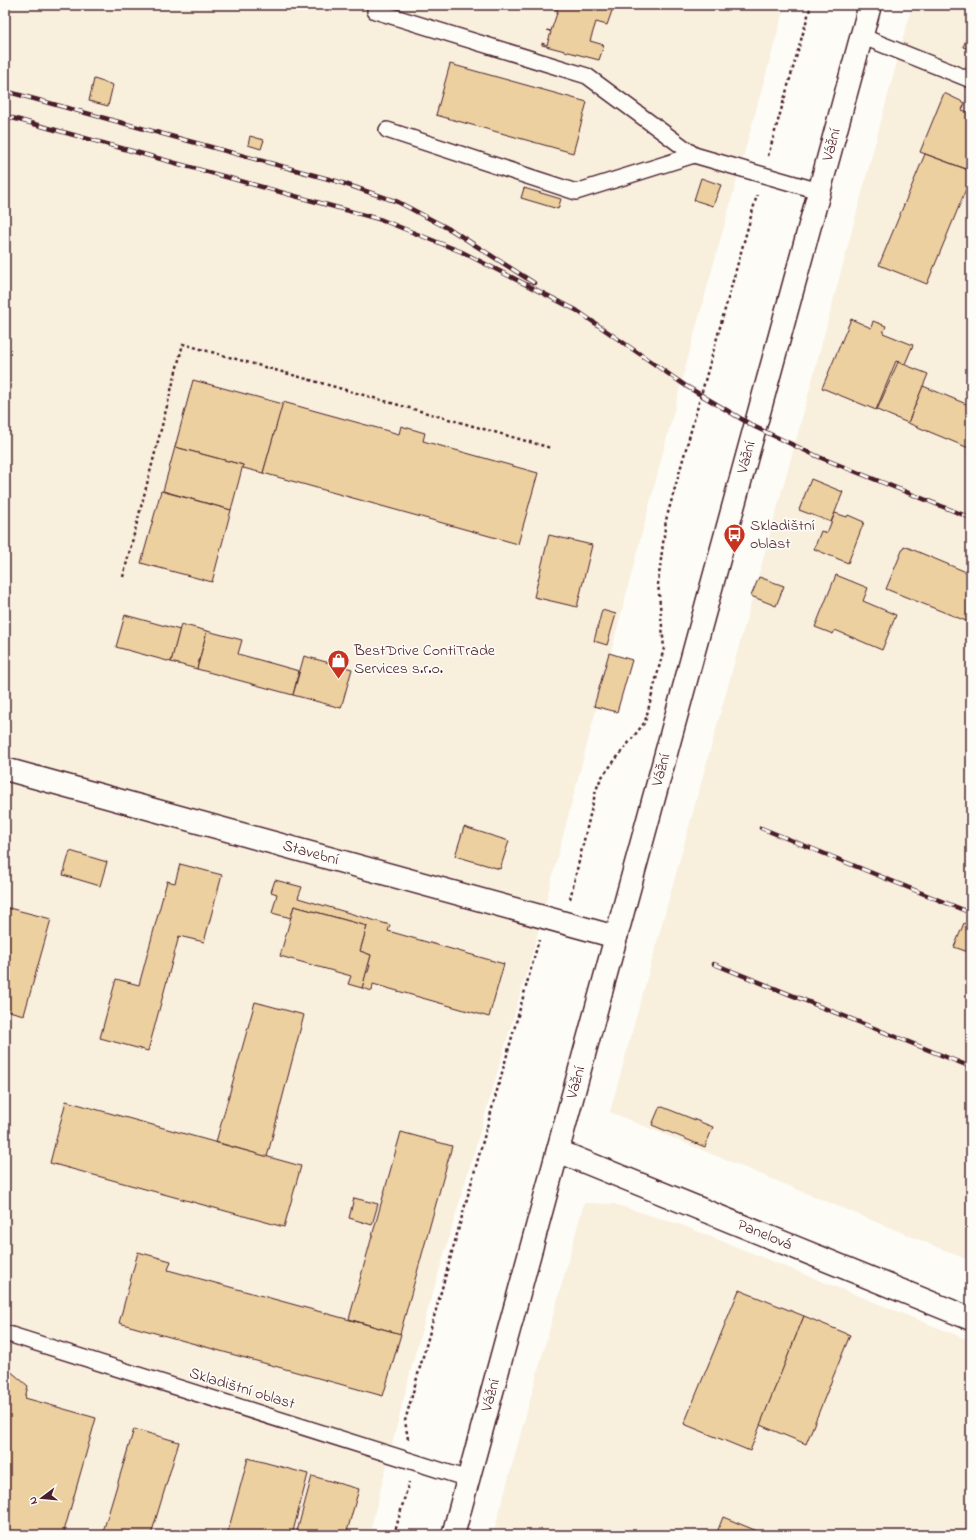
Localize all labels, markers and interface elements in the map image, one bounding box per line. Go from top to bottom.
street label: Vážní [816,125,848,165]
street label: Vážní [731,438,763,477]
place label: Skladištní oblast [750,514,815,556]
bus stop icon: Skladištní oblast [722,522,748,555]
place label: BestDrive ContiTrade Services s.r.o. [353,639,496,681]
shop icon: BestDrive ContiTrade Services s.r.o. [325,647,351,680]
street label: Vážní [645,751,677,790]
street label: Stavební [280,834,342,872]
street label: Vážní [560,1063,592,1103]
street label: Panelová [733,1213,796,1257]
street label: Skladištní oblast [186,1362,298,1417]
street label: Vážní [475,1376,507,1415]
north arrow [22,1478,62,1518]
text: N [25,1495,42,1506]

